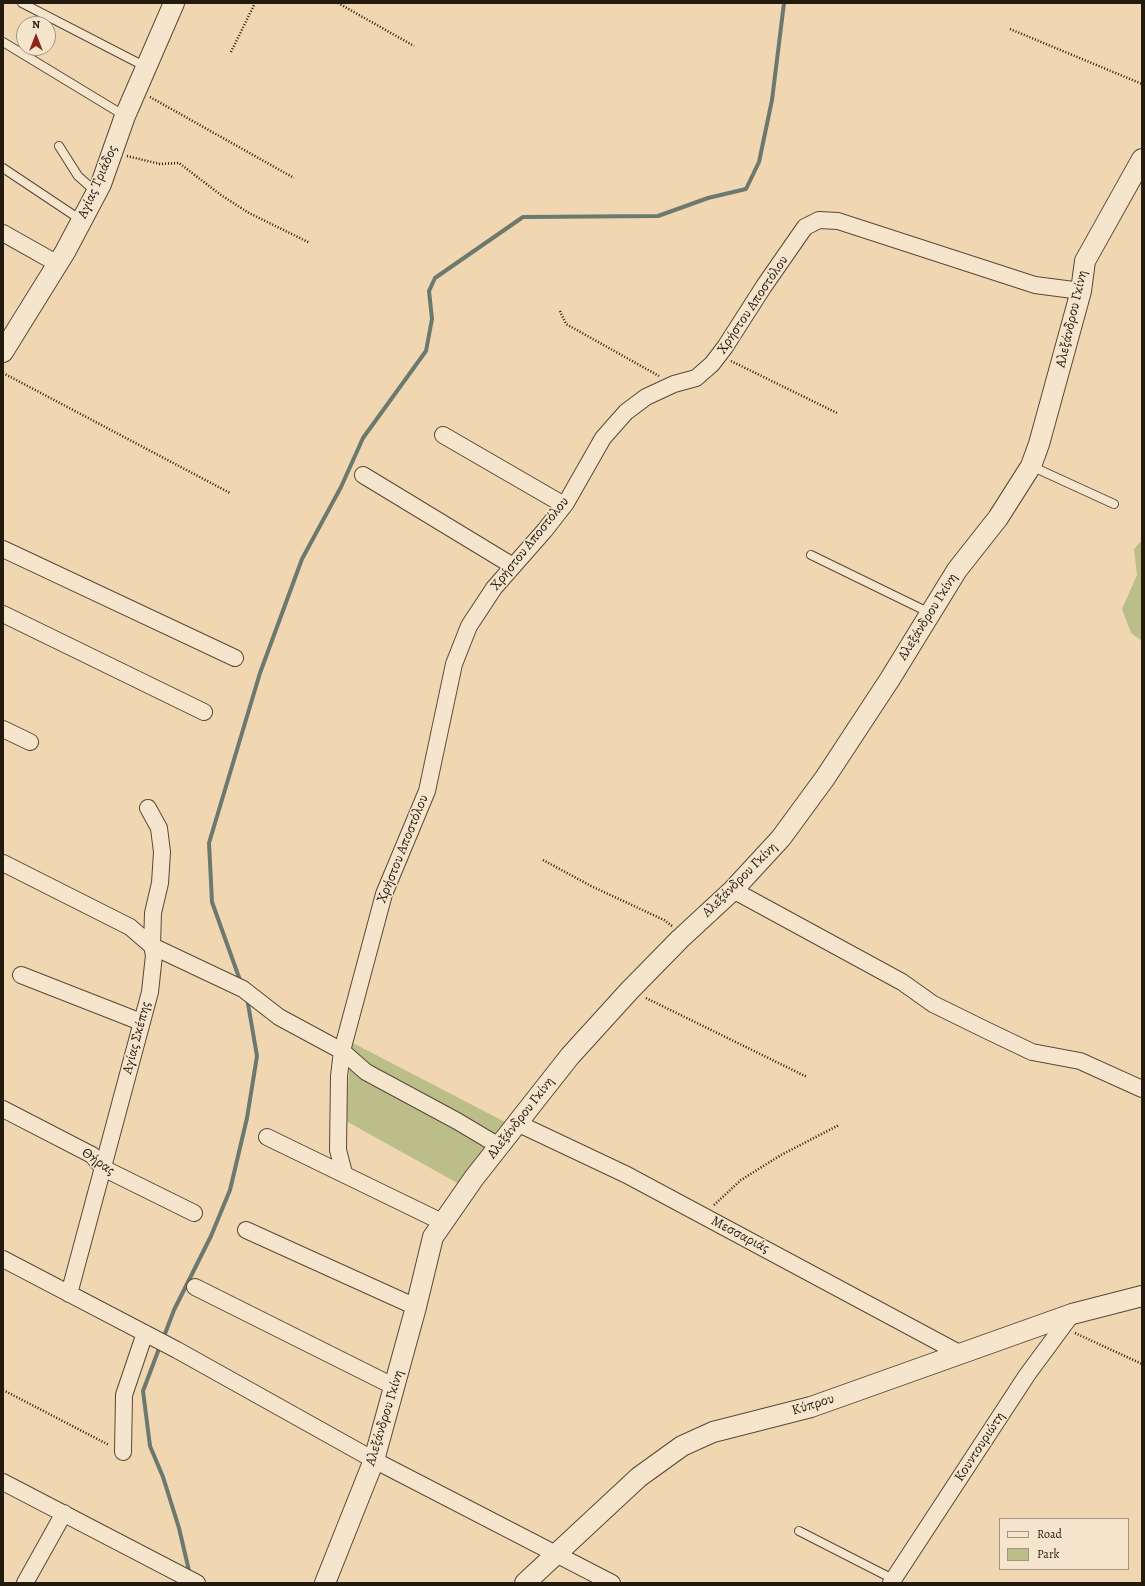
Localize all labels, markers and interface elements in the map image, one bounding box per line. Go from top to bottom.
north arrow [16,16,56,56]
text: N [32,17,40,32]
street label: Αγίας Τριάδος [74,143,122,221]
street label: Χρήστου Αποστόλου [714,253,792,357]
street label: Αλεξάνδρου Γκίνη [1053,269,1091,369]
street label: Χρήστου Αποστόλου [487,494,573,594]
street label: Αλεξάνδρου Γκίνη [895,570,961,664]
street label: Χρήστου Αποστόλου [374,792,432,906]
street label: Αλεξάνδρου Γκίνη [699,839,781,921]
street label: Αγίας Σκέπης [119,1000,155,1076]
street label: Αλεξάνδρου Γκίνη [484,1074,558,1162]
street label: Θήρας [78,1145,118,1179]
street label: Μεσσαριάς [708,1213,772,1257]
street label: Αλεξάνδρου Γκίνη [362,1368,408,1468]
street label: Κύπρου [790,1391,836,1419]
street label: Κουντουριώτη [951,1409,1009,1485]
legend [999,1518,1129,1570]
text: Road [1037,1526,1062,1542]
text: Park [1037,1546,1060,1562]

